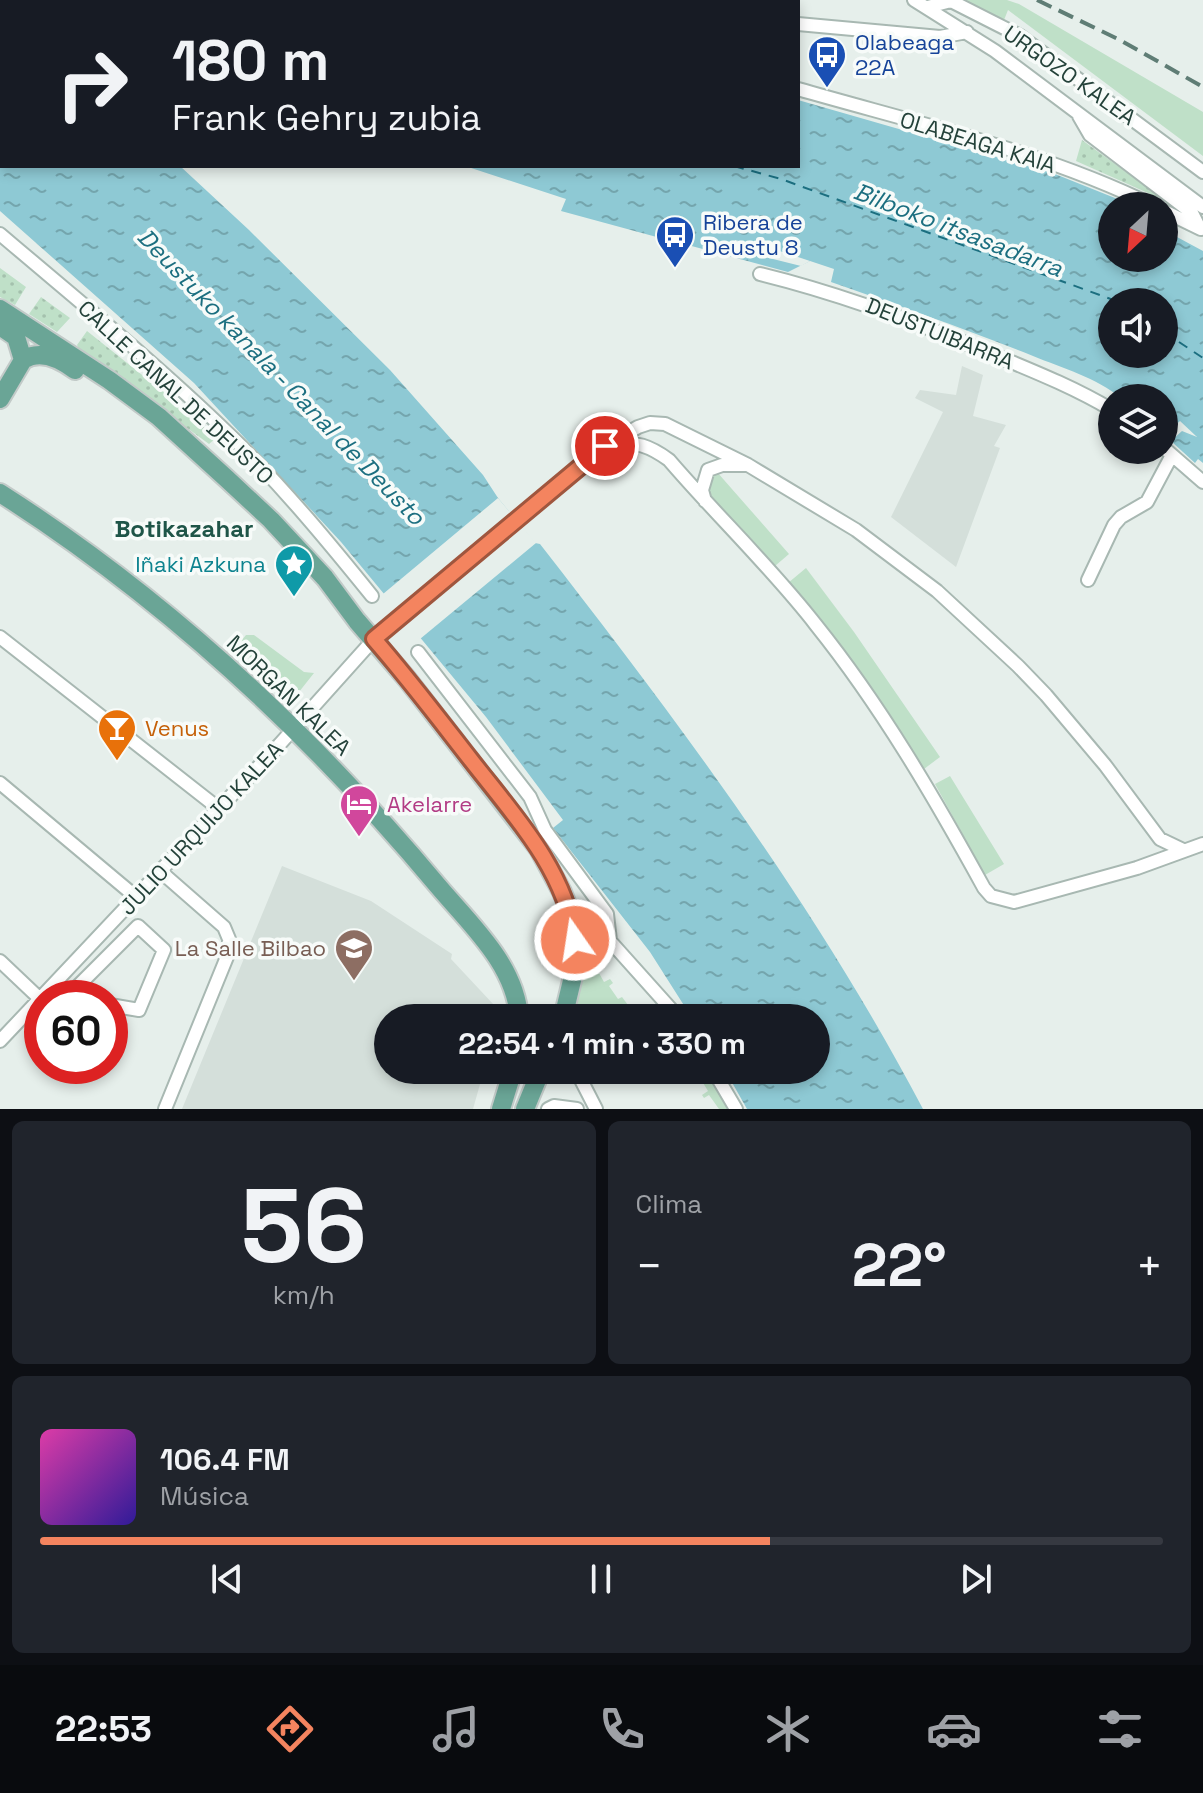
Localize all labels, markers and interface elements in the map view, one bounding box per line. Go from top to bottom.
street label: URGOZO KALEA [998,19,1142,131]
text: 180 m [172,25,329,96]
place label: Olabeaga 22A [855,28,954,81]
icon: right [40,32,144,136]
bus stop icon: Olabeaga 22A [806,34,848,89]
text: Frank Gehry zubia [172,95,481,141]
street label: OLABEAGA KAIA [897,105,1059,179]
water label: Bilboko itsasadarra [849,175,1067,284]
north arrow [1098,192,1178,272]
map controls [1098,192,1178,464]
place label: Ribera de Deustu 8 [703,208,803,261]
bus stop icon: Ribera de Deustu 8 [654,214,696,269]
water label: Deustuko kanala - Canal de Deusto [131,222,433,532]
button: sound [1098,288,1178,368]
street label: DEUSTUIBARRA [862,291,1018,376]
street label: CALLE CANAL DE DEUSTO [72,294,280,490]
button: layers [1098,384,1178,464]
pin [571,412,639,480]
icon: arrive [583,424,627,468]
district label: Botikazahar [114,513,254,544]
place icon: Iñaki Azkuna [273,543,315,598]
place label: Iñaki Azkuna [135,550,266,578]
street label: MORGAN KALEA [221,629,357,761]
bar icon: Venus [96,707,138,762]
place label: Venus [145,714,209,742]
street label: JULIO URQUIJO KALEA [113,735,289,921]
hotel icon: Akelarre [338,783,380,838]
place label: Akelarre [387,790,472,818]
position arrow [533,898,617,982]
school or university icon: La Salle Bilbao [333,927,375,982]
place label: La Salle Bilbao [175,934,326,962]
speed limit sign: 60 [24,980,128,1084]
text: 22:54 · 1 min · 330 m [458,1024,746,1063]
text: 56 [240,1160,367,1292]
text: Clima [636,1187,702,1221]
text: 22° [852,1227,947,1304]
text: − [636,1238,663,1294]
text: + [1136,1238,1163,1294]
text: km/h [273,1278,335,1312]
text: 106.4 FM [160,1440,290,1479]
text: Música [160,1479,249,1513]
icon: previous [205,1557,249,1601]
icon: pause [579,1557,623,1601]
icon: next [954,1557,998,1601]
icon: directions [262,1701,318,1757]
icon: music [428,1701,484,1757]
icon: phone [594,1701,650,1757]
icon: climate [760,1701,816,1757]
icon: car [926,1701,982,1757]
icon: filters [1092,1701,1148,1757]
text: 22:53 [55,1706,152,1752]

